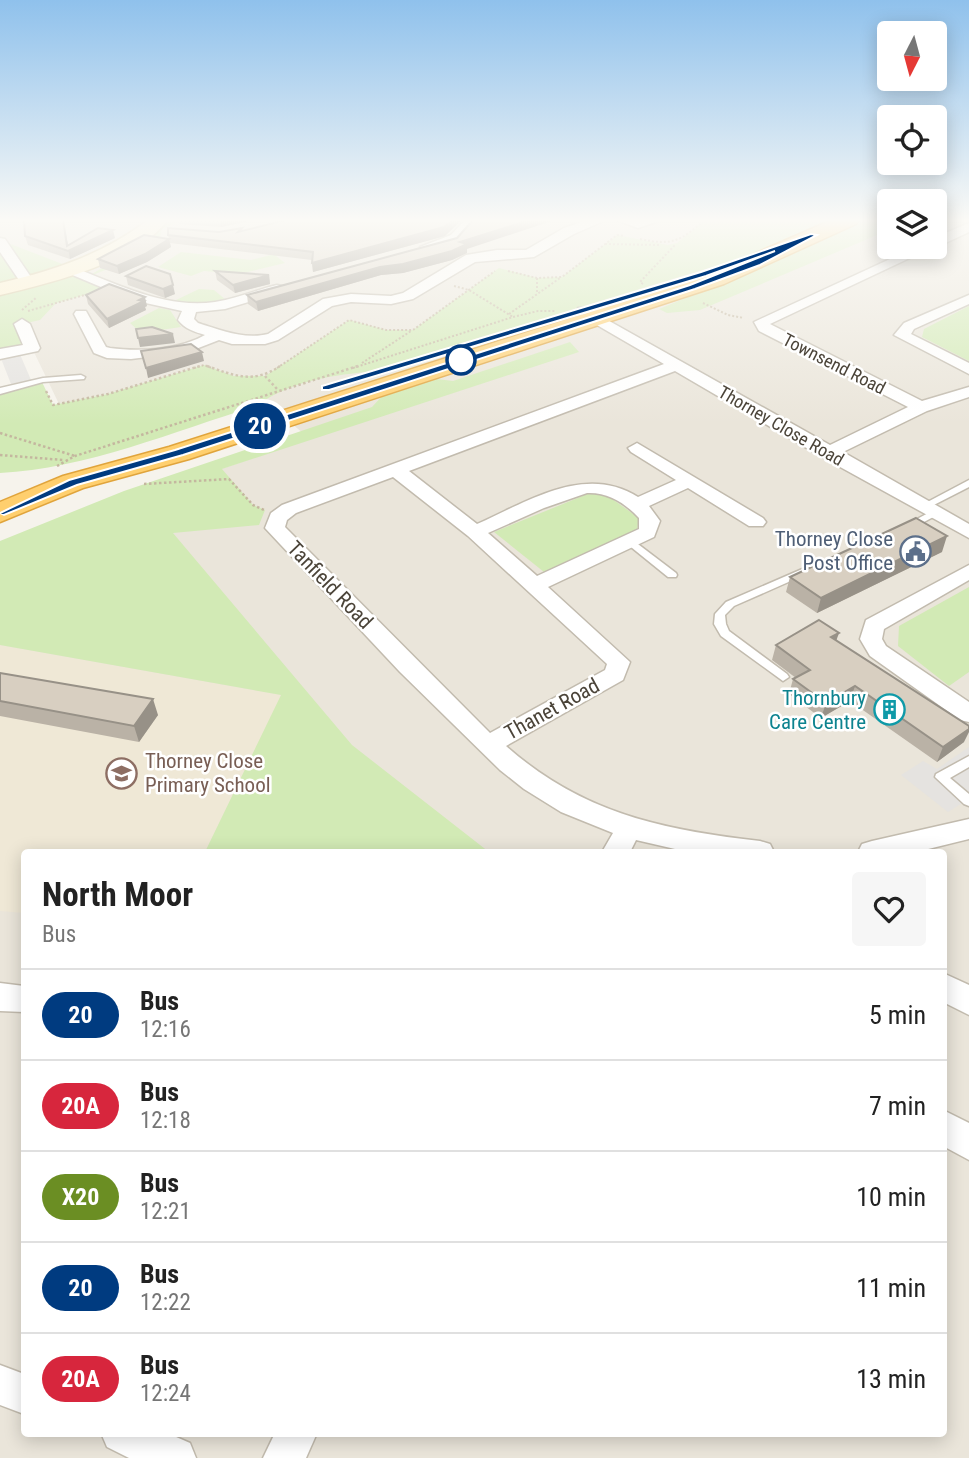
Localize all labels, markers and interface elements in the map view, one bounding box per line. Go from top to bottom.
north arrow [877,21,947,91]
map controls [877,21,947,259]
button: locate [877,105,947,175]
button: layers [877,189,947,259]
street label: Townsend Road [779,329,889,398]
unlabelled marker [446,345,476,375]
street label: Thorney Close Road [715,381,848,470]
line badge: 20 [229,403,292,449]
text: 20 [248,412,272,440]
place label: Thorney Close Post Office [775,527,893,575]
public building icon: Thorney Close Post Office [899,534,933,568]
street label: Tanfield Road [282,536,378,634]
street label: Thanet Road [501,673,603,745]
place label: Thornbury Care Centre [769,686,866,734]
building icon: Thornbury Care Centre [872,693,906,727]
place label: Thorney Close Primary School [145,749,271,797]
school or university icon: Thorney Close Primary School [105,756,139,790]
button: heart [852,872,926,946]
text: North Moor [42,875,193,914]
text: Bus [42,921,76,948]
text: Bus [140,986,179,1016]
text: 5 min [869,1000,926,1030]
text: 20 [68,1001,93,1029]
text: 12:16 [140,1016,191,1043]
text: Bus [140,1077,179,1107]
text: 7 min [869,1091,926,1121]
text: 20A [61,1092,100,1120]
text: 12:18 [140,1107,191,1134]
text: Bus [140,1168,179,1198]
text: 10 min [856,1182,926,1212]
text: X20 [62,1183,99,1211]
text: 12:21 [140,1198,191,1225]
text: Bus [140,1259,179,1289]
text: 11 min [856,1273,926,1303]
text: 20 [68,1274,93,1302]
text: 12:22 [140,1289,191,1316]
text: Bus [140,1350,179,1380]
text: 13 min [856,1364,926,1394]
text: 20A [61,1365,100,1393]
text: 12:24 [140,1380,191,1407]

